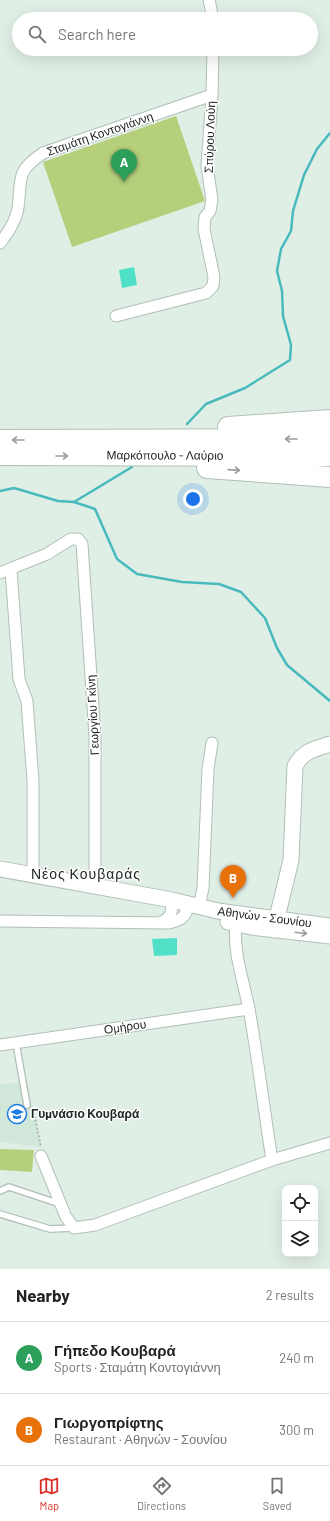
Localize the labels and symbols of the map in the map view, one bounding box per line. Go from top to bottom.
street label: Σπύρου Λούη [201,101,218,173]
street label: Σταμάτη Κοντογιάννη [45,108,155,159]
pin: A [111,149,137,182]
one-way arrow [285,435,298,443]
one-way arrow [12,436,25,444]
street label: Μαρκόπουλο - Λαύριο [106,447,224,463]
one-way arrow [55,452,68,460]
one-way arrow [227,466,240,474]
your location [183,489,203,509]
street label: Γεωργίου Γκίνη [83,674,102,756]
district label: Νέος Κουβαράς [31,865,141,882]
pin: B [220,865,246,898]
street label: Αθηνών - Σουνίου [217,903,313,929]
one-way arrow [294,929,307,937]
street label: Ομήρου [103,1016,147,1037]
school or university icon: Γυμνάσιο Κουβαρά [6,1103,28,1125]
place label: Γυμνάσιο Κουβαρά [31,1106,140,1121]

